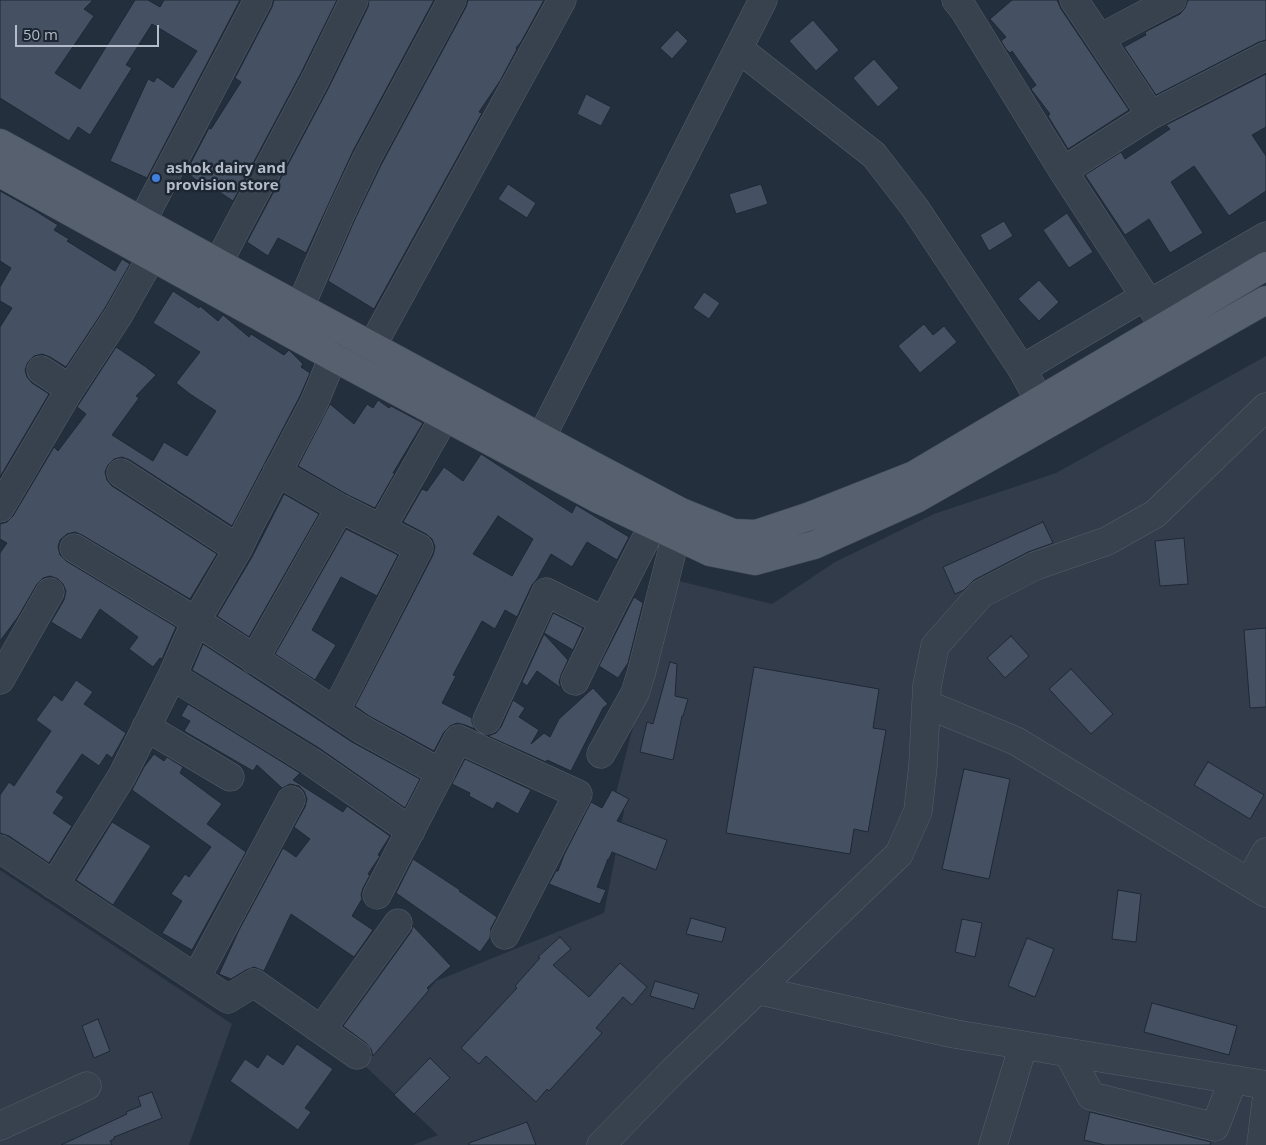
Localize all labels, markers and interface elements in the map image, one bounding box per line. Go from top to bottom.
scale bar [18,15,161,47]
text: 50 m [23,24,58,44]
place label: ashok dairy and provision store [166,160,286,195]
marker: ashok dairy and provision store [150,172,162,184]

